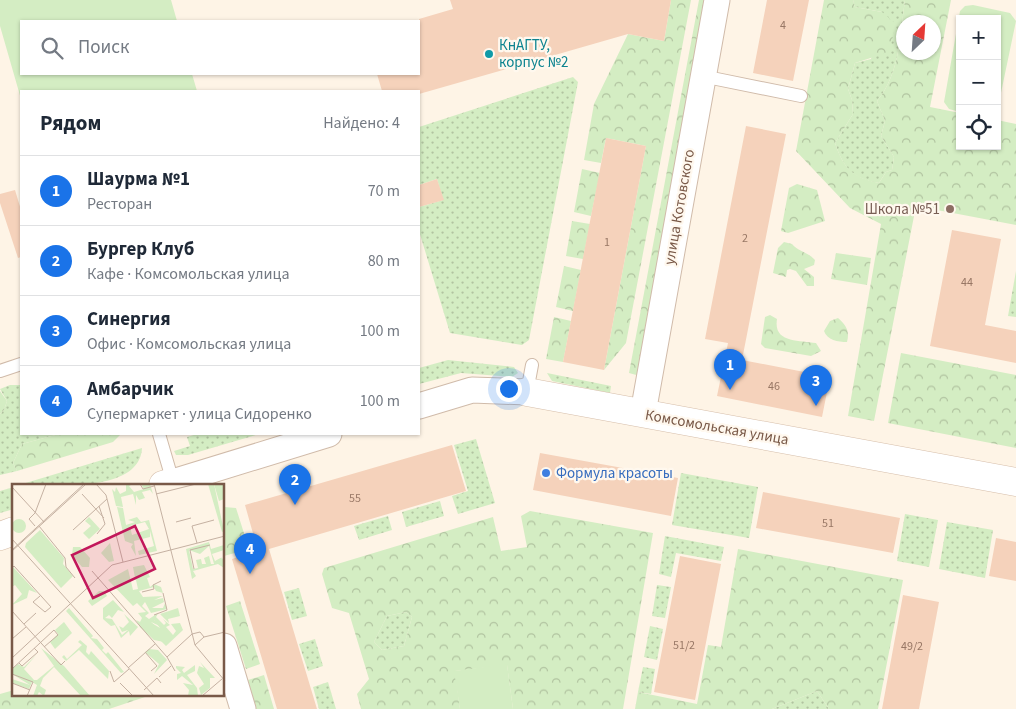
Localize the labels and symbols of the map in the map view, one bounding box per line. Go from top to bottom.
north arrow [896,15,941,60]
house number: 4 [780,17,786,34]
place label: КнАГТУ, корпус №2 [499,35,569,73]
marker: КнАГТУ, корпус №2 [483,48,495,60]
street label: улица Котовского [659,148,700,267]
place label: Школа №51 [865,199,940,220]
marker: Школа №51 [944,203,956,215]
house number: 2 [742,230,748,247]
house number: 1 [604,234,610,251]
house number: 44 [961,274,973,291]
pin: 1 [714,349,746,390]
pin: 3 [800,365,832,406]
your location [496,376,522,402]
house number: 46 [768,378,780,395]
street label: Комсомольская улица [643,405,790,450]
place label: Формула красоты [556,463,673,484]
pin: 2 [279,464,311,505]
marker: Формула красоты [540,467,552,479]
inset map [12,484,225,696]
house number: 55 [349,490,361,507]
house number: 51 [822,515,834,532]
pin: 4 [234,533,266,574]
house number: 51/2 [673,637,695,654]
house number: 49/2 [901,638,923,655]

